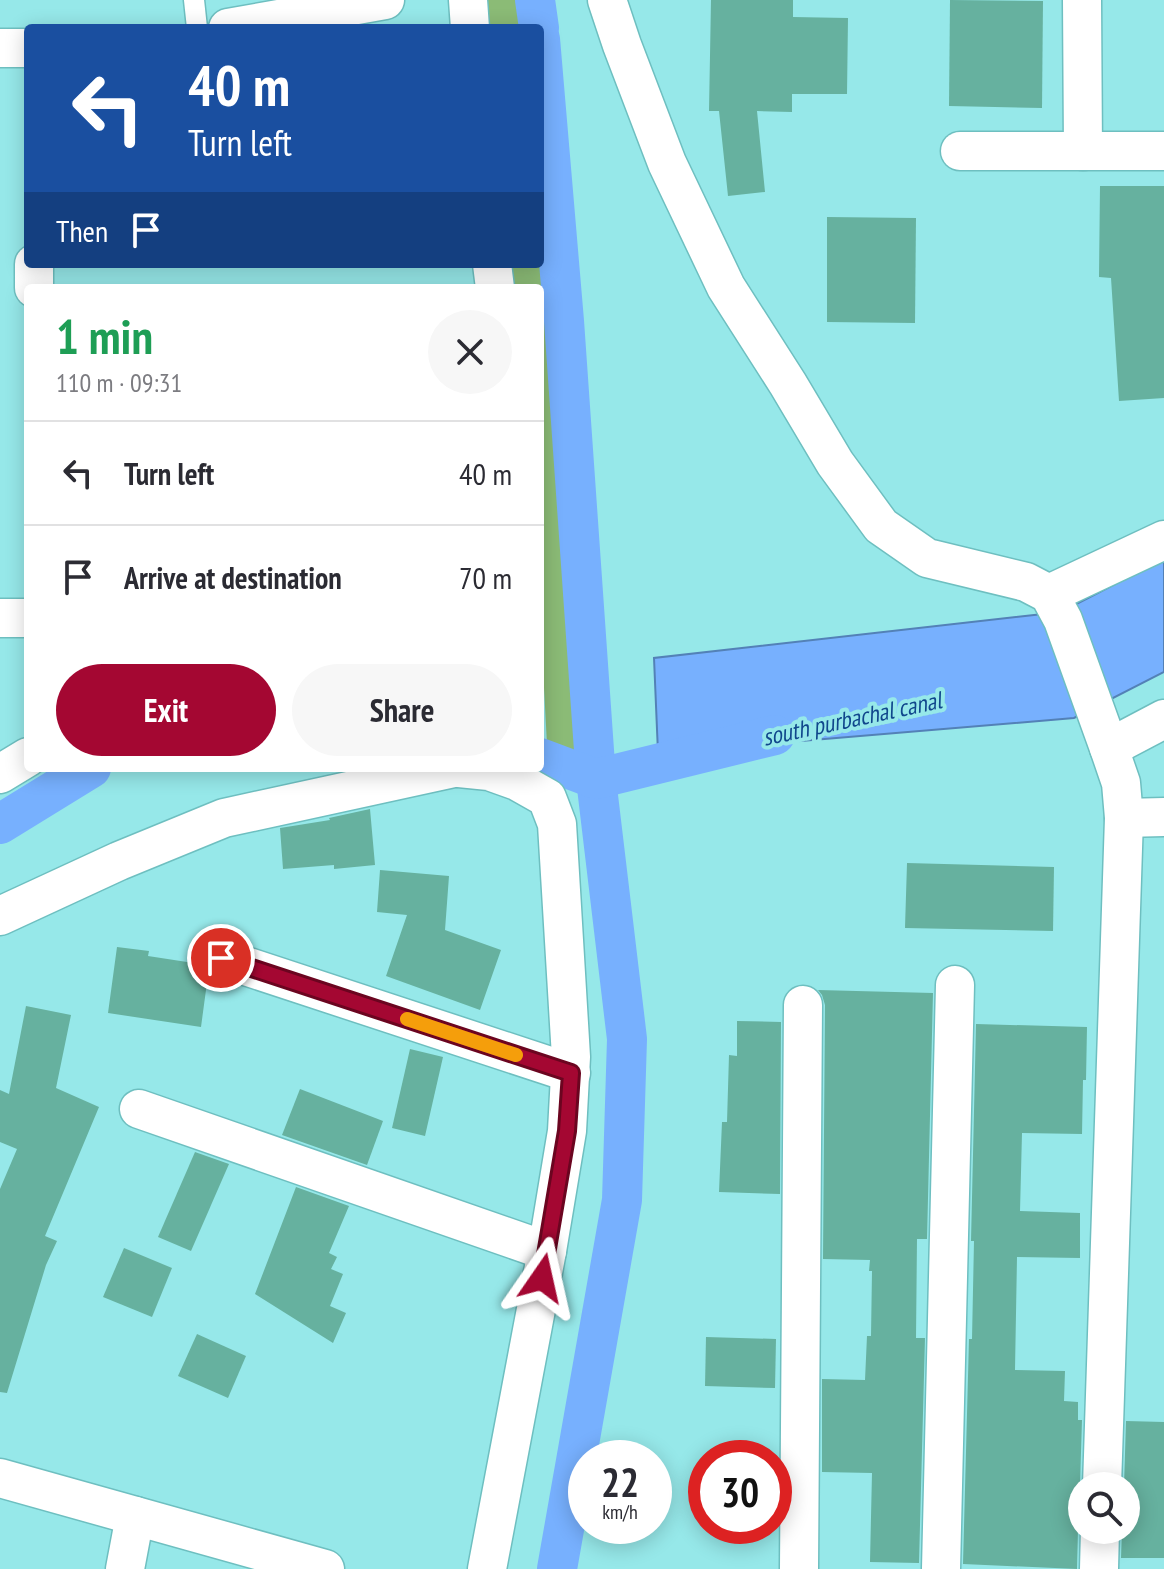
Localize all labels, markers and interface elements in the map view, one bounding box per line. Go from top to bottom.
text: 40 m [188,49,290,121]
icon: left [56,56,160,160]
text: Turn left [188,119,292,166]
icon: arrive [124,208,168,252]
text: Then [56,211,108,250]
text: 1 min [56,305,153,367]
button: close [428,310,512,394]
text: 110 m · 09:31 [56,366,182,399]
icon: left [56,451,100,495]
text: Turn left [124,454,214,493]
text: 40 m [459,454,512,493]
icon: arrive [56,555,100,599]
text: Arrive at destination [124,558,342,597]
text: 70 m [459,558,512,597]
button: Exit [56,664,276,756]
button: Share [292,664,512,756]
water label: south purbachal canal [760,684,946,753]
pin [187,924,255,992]
icon: arrive [199,936,243,980]
position arrow [500,1236,584,1320]
speed limit sign: 30 [688,1440,792,1544]
text: 22 [601,1456,639,1508]
map controls [1068,1472,1140,1544]
button: search [1068,1472,1140,1544]
text: km/h [602,1499,638,1525]

